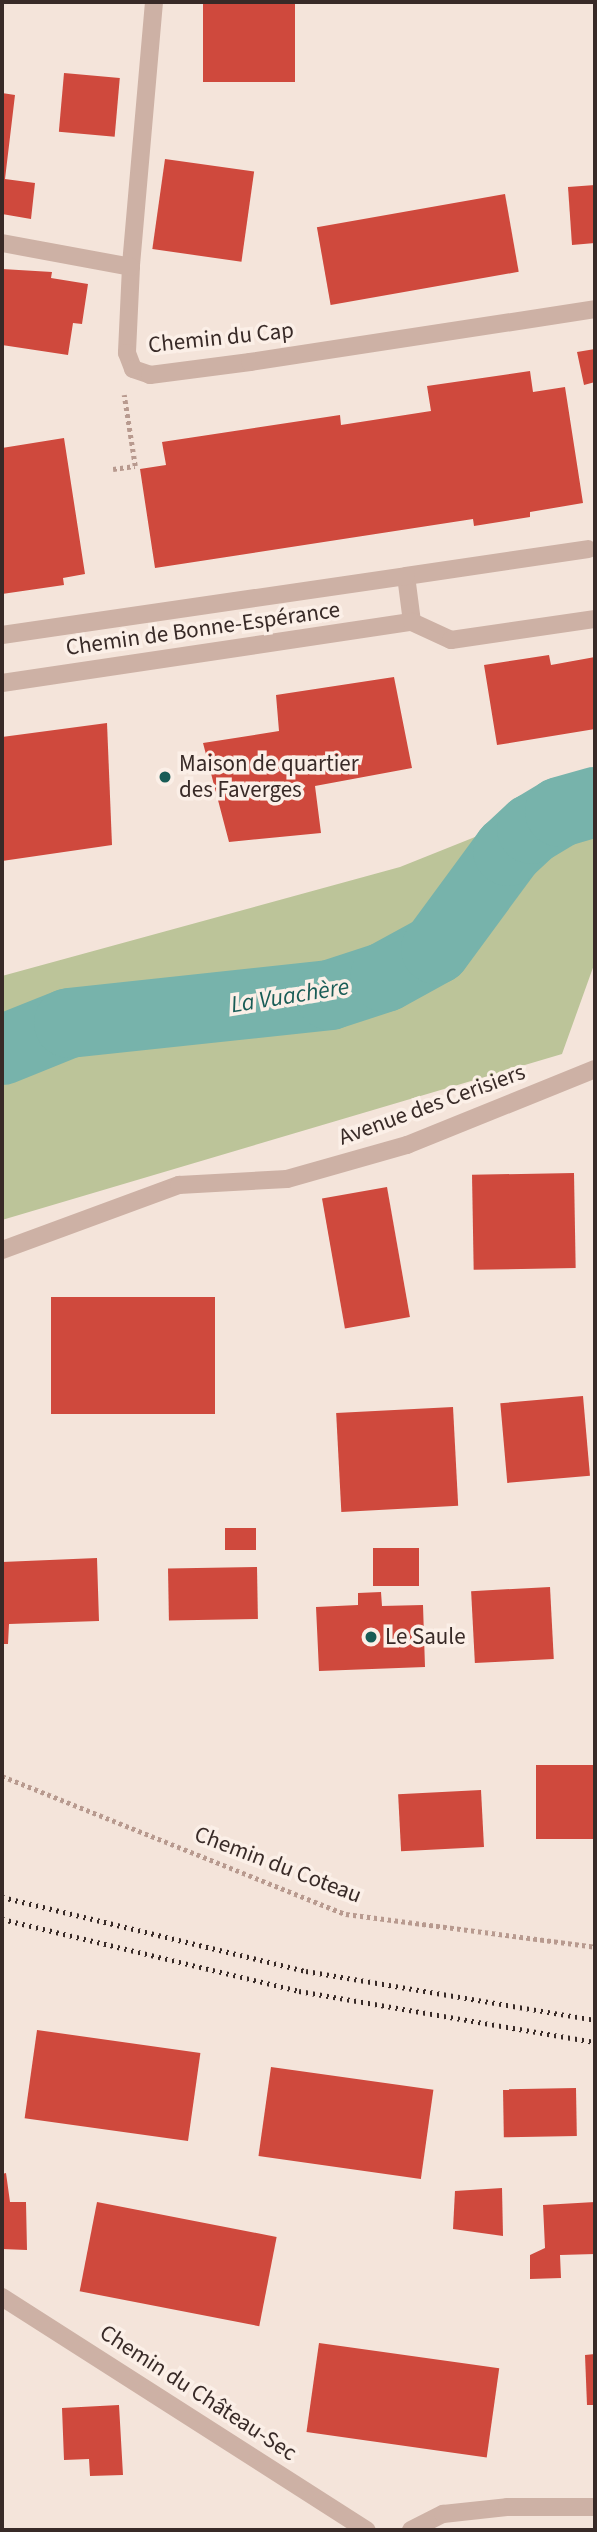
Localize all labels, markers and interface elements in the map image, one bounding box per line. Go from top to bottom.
street label: Chemin du Cap [147,317,295,359]
street label: Chemin de Bonne-Espérance [64,596,342,662]
place label: Maison de quartier des Faverges [179,750,359,804]
marker: Maison de quartier des Faverges [157,769,173,785]
water label: La Vuachère [229,972,351,1020]
street label: Avenue des Cerisiers [335,1058,529,1152]
place label: Le Saule [385,1623,466,1651]
marker: Le Saule [363,1629,379,1645]
street label: Chemin du Coteau [191,1820,365,1910]
street label: Chemin du Château-Sec [94,2319,302,2467]

